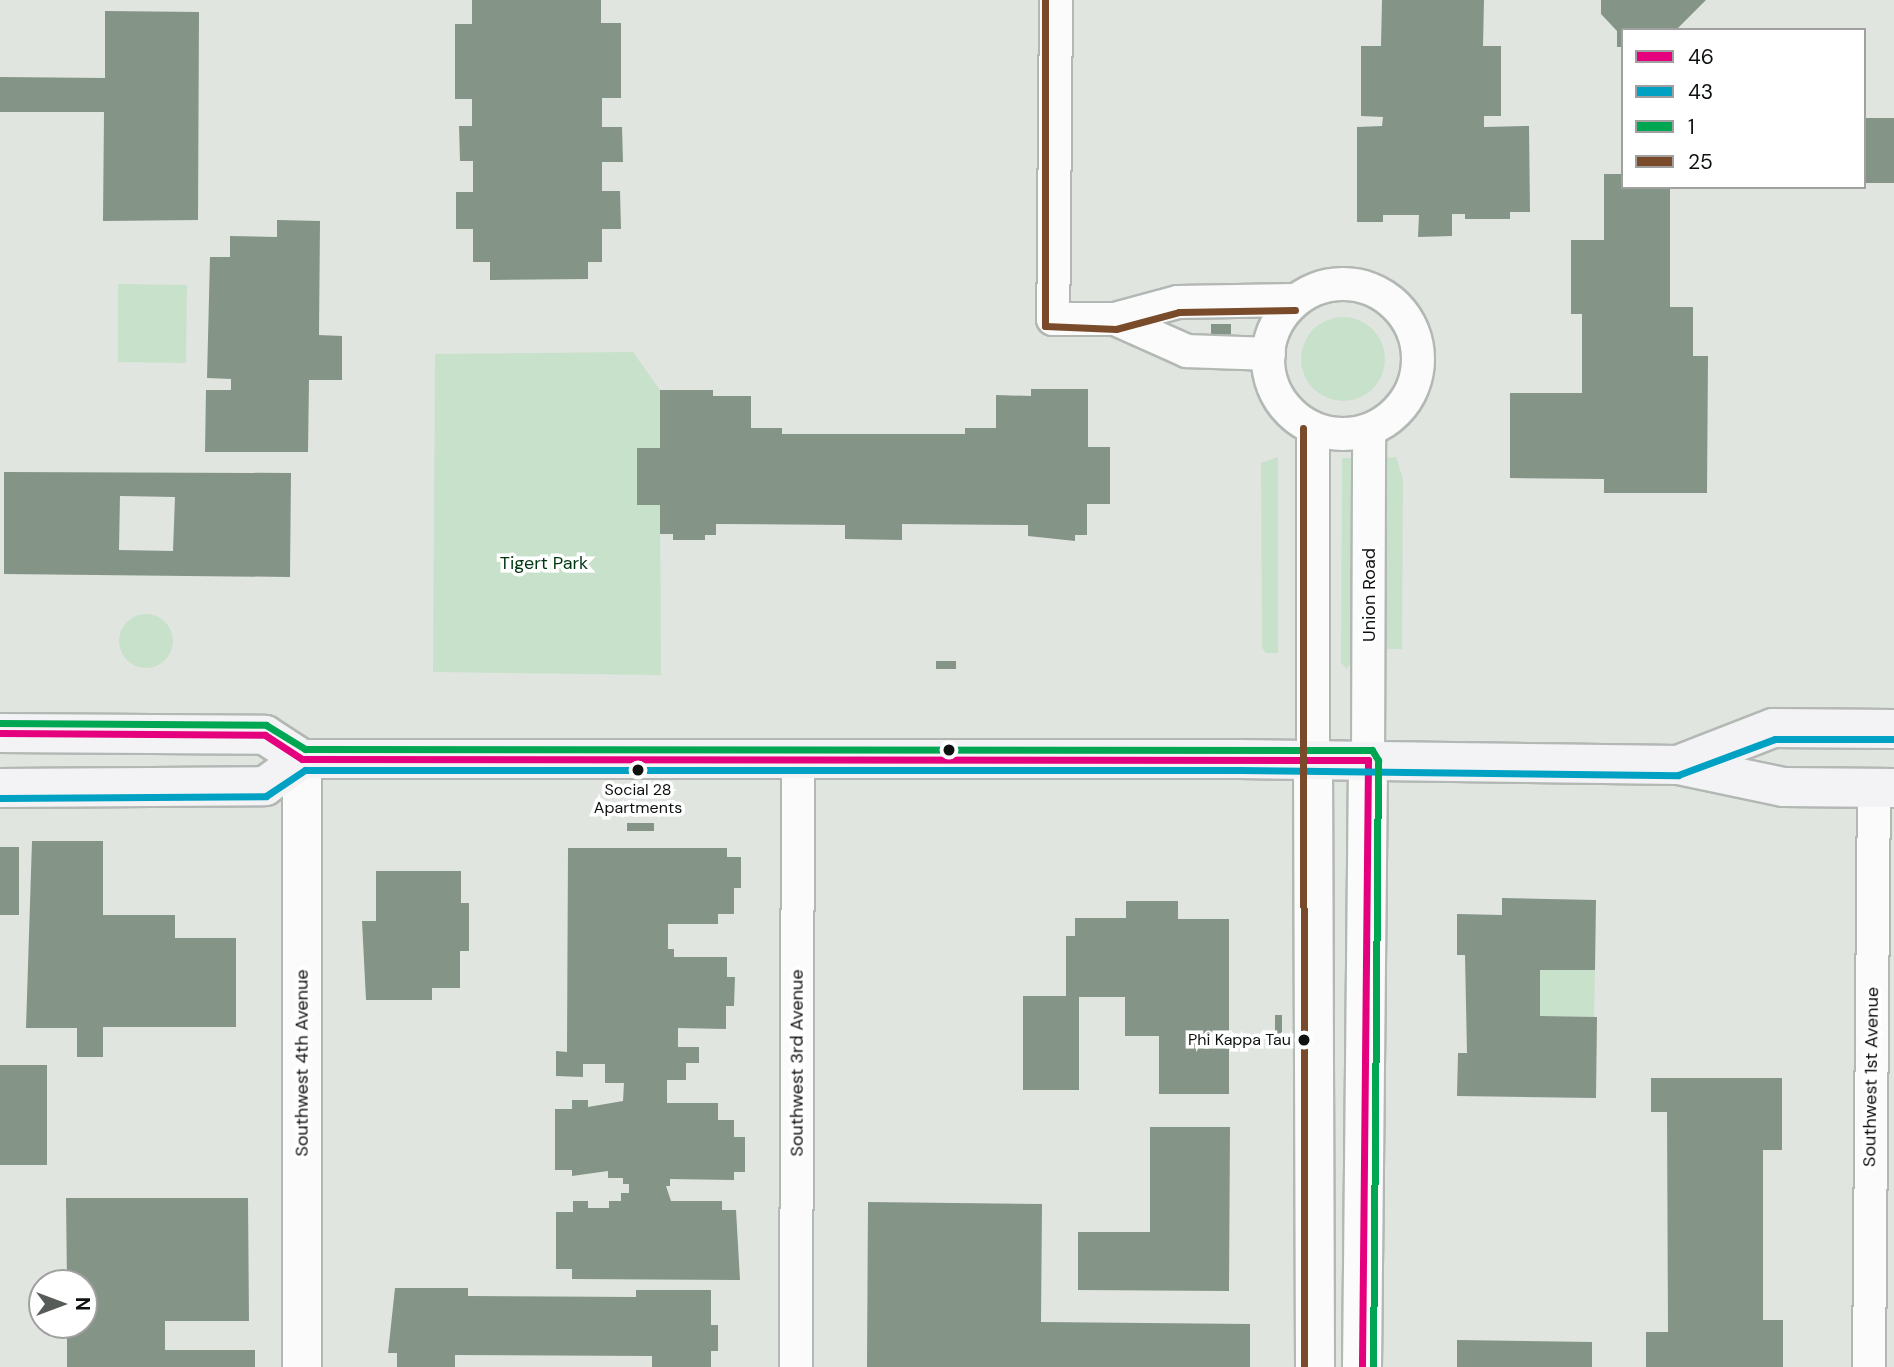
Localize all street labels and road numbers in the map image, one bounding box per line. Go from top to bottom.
street label: Union Road [1358,548,1380,642]
street label: Southwest 4th Avenue [291,969,313,1157]
street label: Southwest 3rd Avenue [786,969,808,1157]
street label: Southwest 1st Avenue [1859,987,1883,1167]

